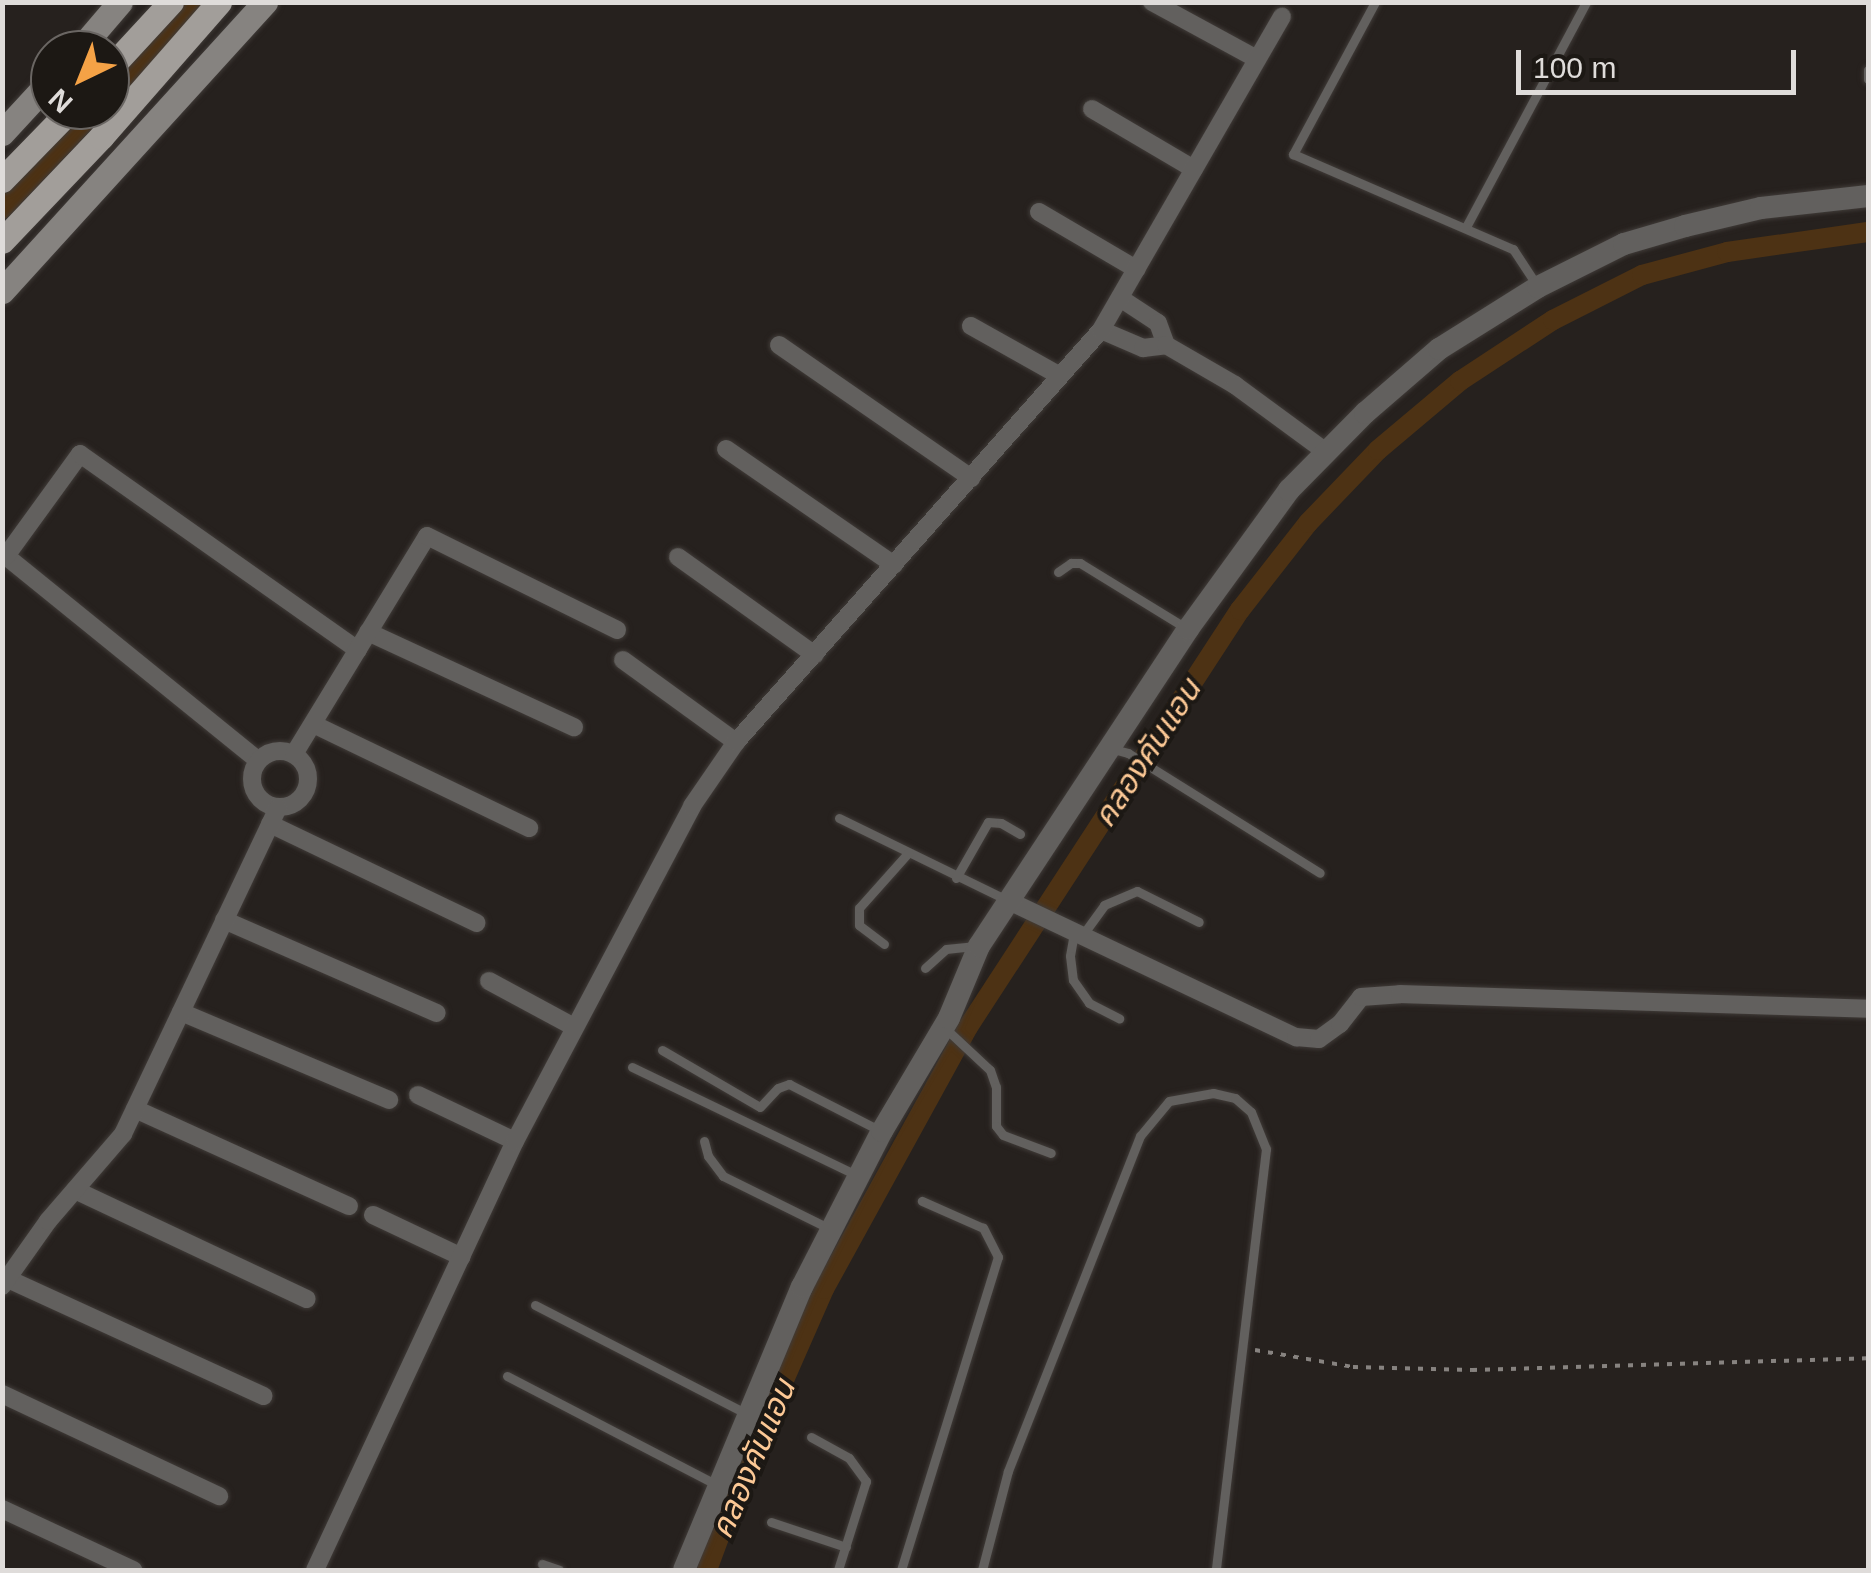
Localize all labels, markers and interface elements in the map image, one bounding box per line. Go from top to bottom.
north arrow [30,30,130,130]
scale bar [1521,30,1801,92]
text: 100 m [1533,51,1616,84]
text: N [43,83,79,119]
water label: คลองคันแอน [1085,672,1209,834]
water label: คลองคันแอน [702,1374,804,1544]

